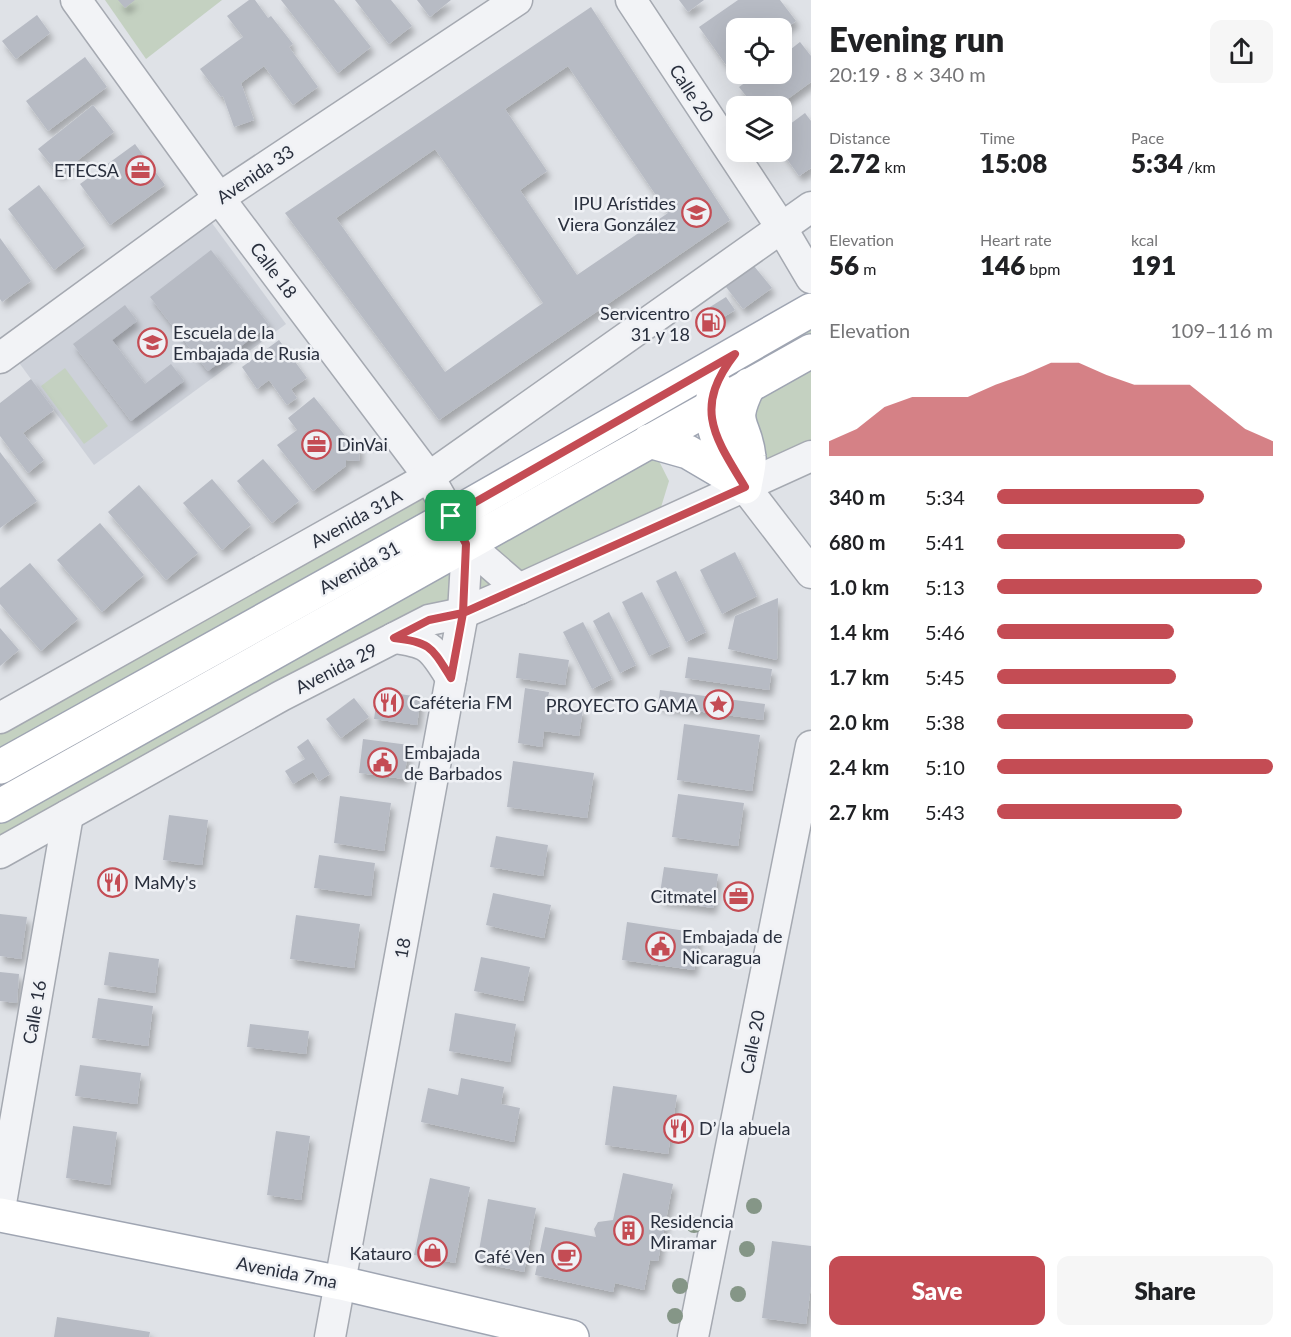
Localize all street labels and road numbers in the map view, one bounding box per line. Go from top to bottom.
street label: Calle 20 [665,60,719,126]
street label: Avenida 33 [212,140,298,208]
street label: Calle 18 [246,238,302,302]
street label: Avenida 31A [306,483,406,552]
street label: Avenida 31 [315,536,403,598]
street label: Avenida 29 [291,638,381,698]
street label: 18 [389,936,415,960]
street label: Calle 16 [18,978,50,1046]
street label: Calle 20 [735,1008,769,1076]
street label: Avenida 7ma [235,1251,339,1293]

